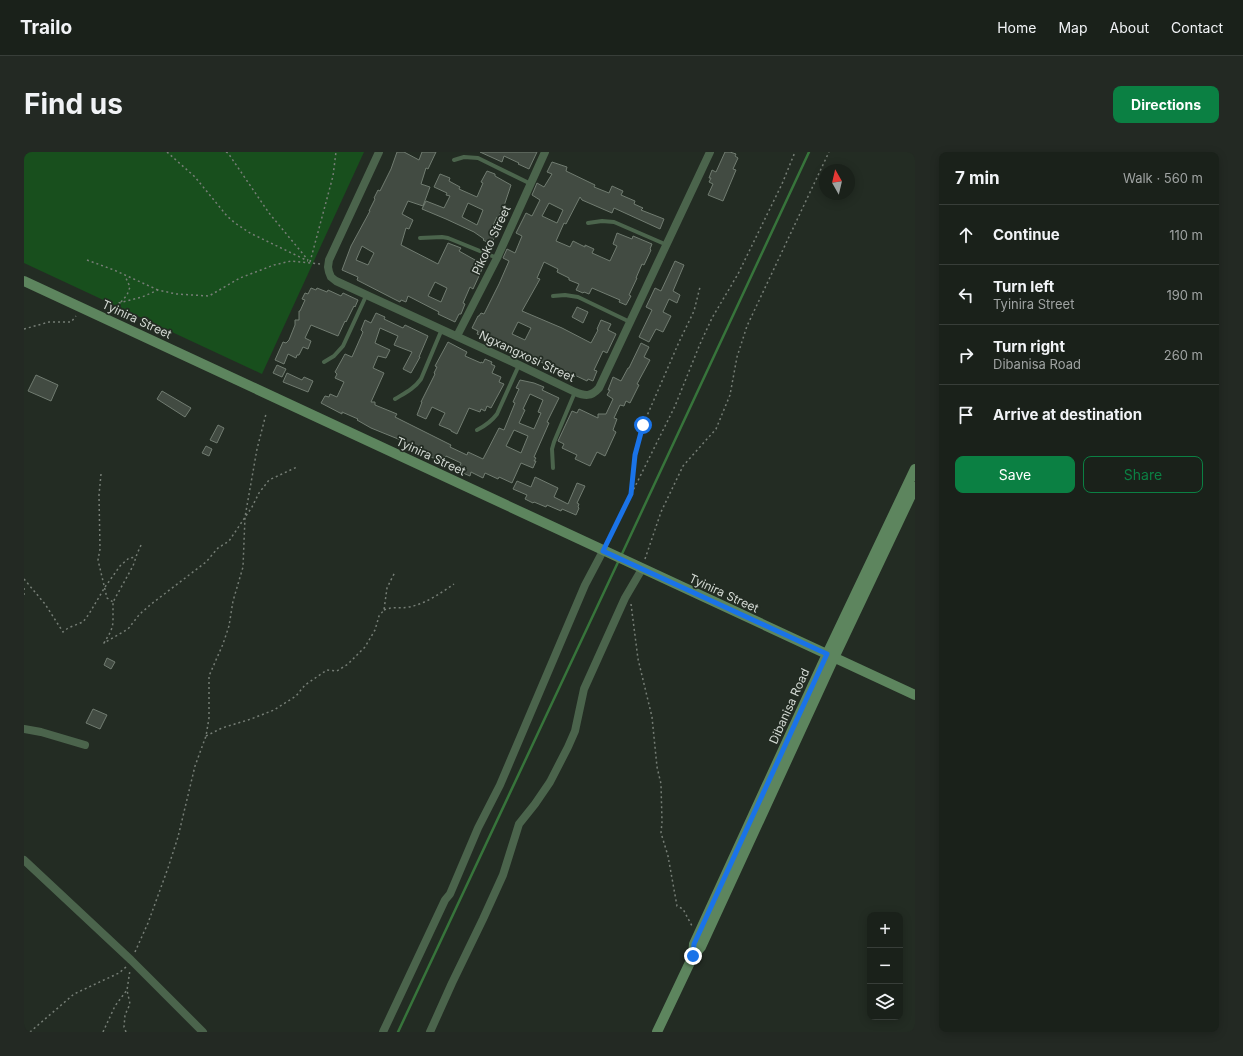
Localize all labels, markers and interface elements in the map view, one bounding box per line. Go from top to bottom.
text: Trailo [20,16,72,39]
text: Home [997,19,1036,36]
text: Map [1058,19,1088,36]
text: About [1110,19,1149,36]
text: Contact [1171,19,1223,36]
button: Directions [1113,86,1219,123]
text: Find us [24,87,123,121]
north arrow [819,164,855,200]
text: 7 min [955,168,1000,188]
text: Walk · 560 m [1123,170,1203,186]
street label: Pikoko Street [468,203,514,277]
icon: ahead [955,224,977,246]
text: Continue [993,225,1060,244]
text: 110 m [1169,227,1203,243]
text: Turn left [993,277,1054,296]
icon: left [955,284,977,306]
text: 190 m [1166,287,1203,303]
street label: Tyinira Street [100,296,174,342]
text: Tyinira Street [993,296,1074,312]
street label: Ngxangxosi Street [477,327,577,385]
text: Turn right [993,337,1065,356]
icon: right [955,344,977,366]
text: 260 m [1164,347,1203,363]
text: Dibanisa Road [993,356,1081,372]
icon: arrive [955,404,977,426]
text: Arrive at destination [993,405,1142,424]
route start [634,416,652,434]
street label: Tyinira Street [394,433,468,479]
button: Save [955,456,1075,493]
button: Share [1083,456,1203,493]
street label: Tyinira Street [687,570,761,616]
street label: Dibanisa Road [766,666,812,746]
map controls [867,912,903,1020]
button: + [867,912,903,948]
route end [684,947,702,965]
button: − [867,948,903,984]
button: layers [867,984,903,1020]

